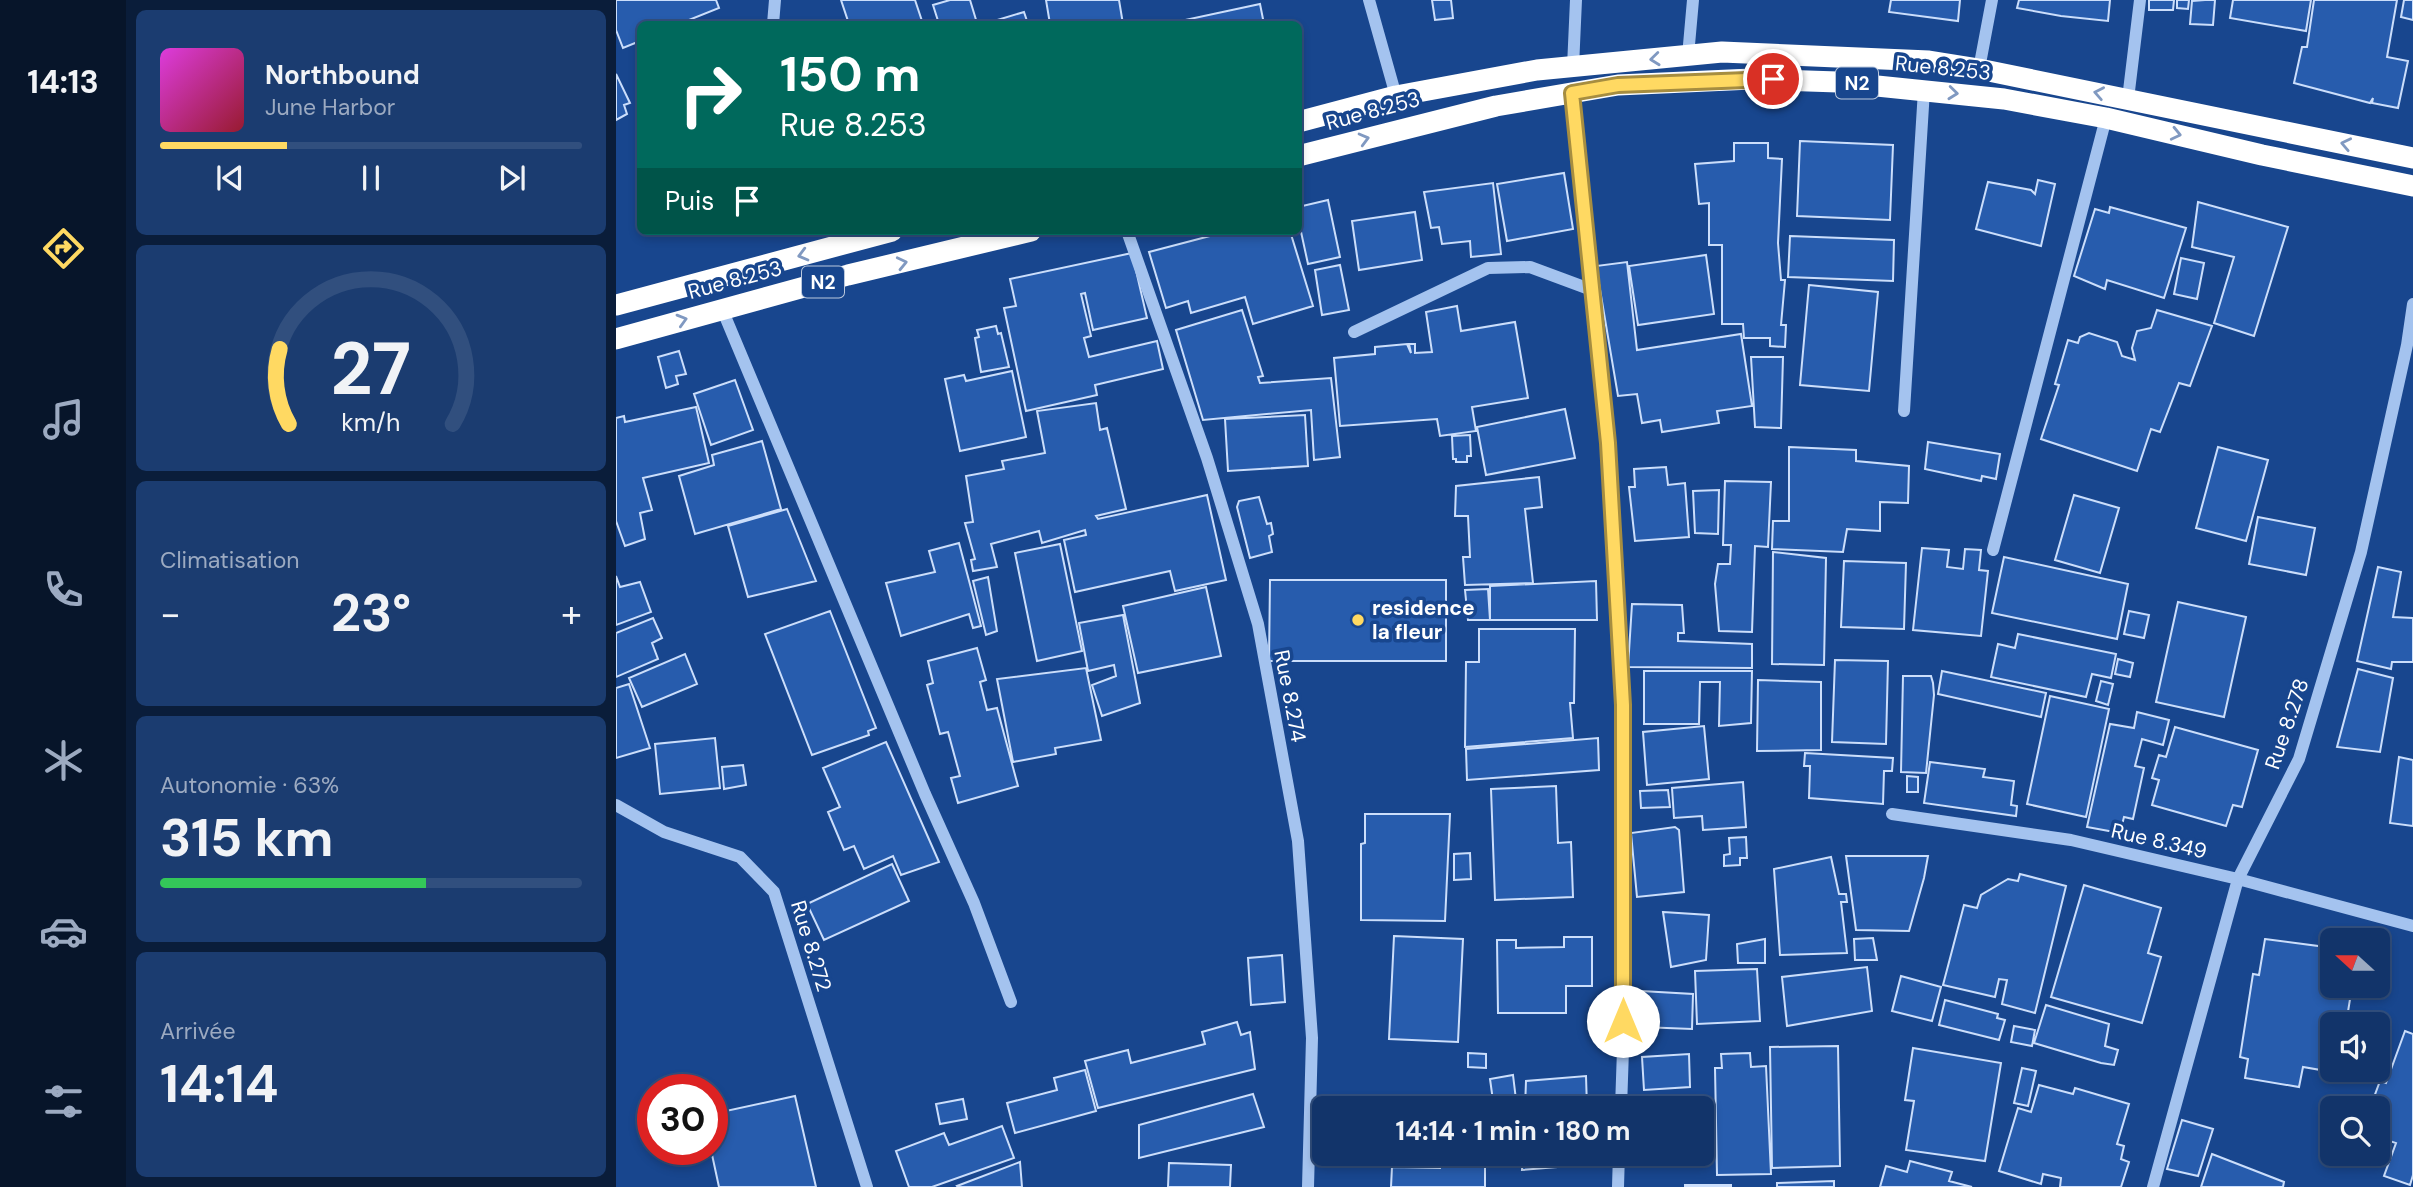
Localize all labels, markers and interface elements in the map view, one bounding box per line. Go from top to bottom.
text: 150 m [780,42,920,106]
icon: right [665,49,756,140]
pin [1743,49,1803,109]
street label: Rue 8.253 [1894,49,1992,87]
one-way arrow [1649,51,1660,66]
text: Northbound [265,58,420,92]
icon: arrive [1754,60,1792,98]
text: 14:13 [27,61,99,103]
road number: N2 [1836,68,1878,99]
street label: Rue 8.253 [1323,85,1423,137]
one-way arrow [1947,86,1959,101]
one-way arrow [2093,87,2105,102]
text: June Harbor [265,92,395,122]
text: Rue 8.253 [780,104,927,146]
one-way arrow [2170,126,2182,140]
one-way arrow [1358,132,1370,147]
one-way arrow [2340,137,2352,152]
icon: previous [211,159,249,197]
icon: pause [352,159,390,197]
icon: next [493,159,531,197]
icon: arrive [728,182,766,220]
text: Puis [665,184,714,218]
icon: directions [39,224,88,273]
one-way arrow [797,247,809,261]
street label: Rue 8.253 [685,254,785,306]
one-way arrow [896,256,908,271]
road number: N2 [802,266,844,298]
one-way arrow [675,314,687,328]
text: 27 [331,323,411,418]
icon: music [39,395,88,444]
text: km/h [341,406,401,439]
text: Climatisation [160,545,299,575]
icon: phone [39,565,88,614]
text: 23° [331,579,411,647]
text: − [160,589,181,639]
text: + [561,589,582,639]
place label: residence la fleur [1372,594,1475,646]
marker: residence la fleur [1350,612,1366,628]
street label: Rue 8.274 [1267,647,1313,745]
street label: Rue 8.278 [2258,675,2316,773]
icon: climate [39,736,88,785]
text: Autonomie · 63% [160,770,339,800]
text: 315 km [160,804,333,872]
street label: Rue 8.349 [2108,816,2210,866]
street label: Rue 8.272 [784,897,838,995]
icon: car [39,907,88,956]
north arrow [2320,928,2390,998]
map controls [2320,928,2390,1166]
position arrow [1586,984,1660,1058]
button: sound [2320,1012,2390,1082]
text: Arrivée [160,1016,236,1046]
text: 14:14 [160,1050,279,1118]
speed limit sign: 30 [637,1074,728,1165]
icon: filters [39,1077,88,1126]
button: search [2320,1096,2390,1166]
text: 14:14 · 1 min · 180 m [1396,1114,1630,1148]

